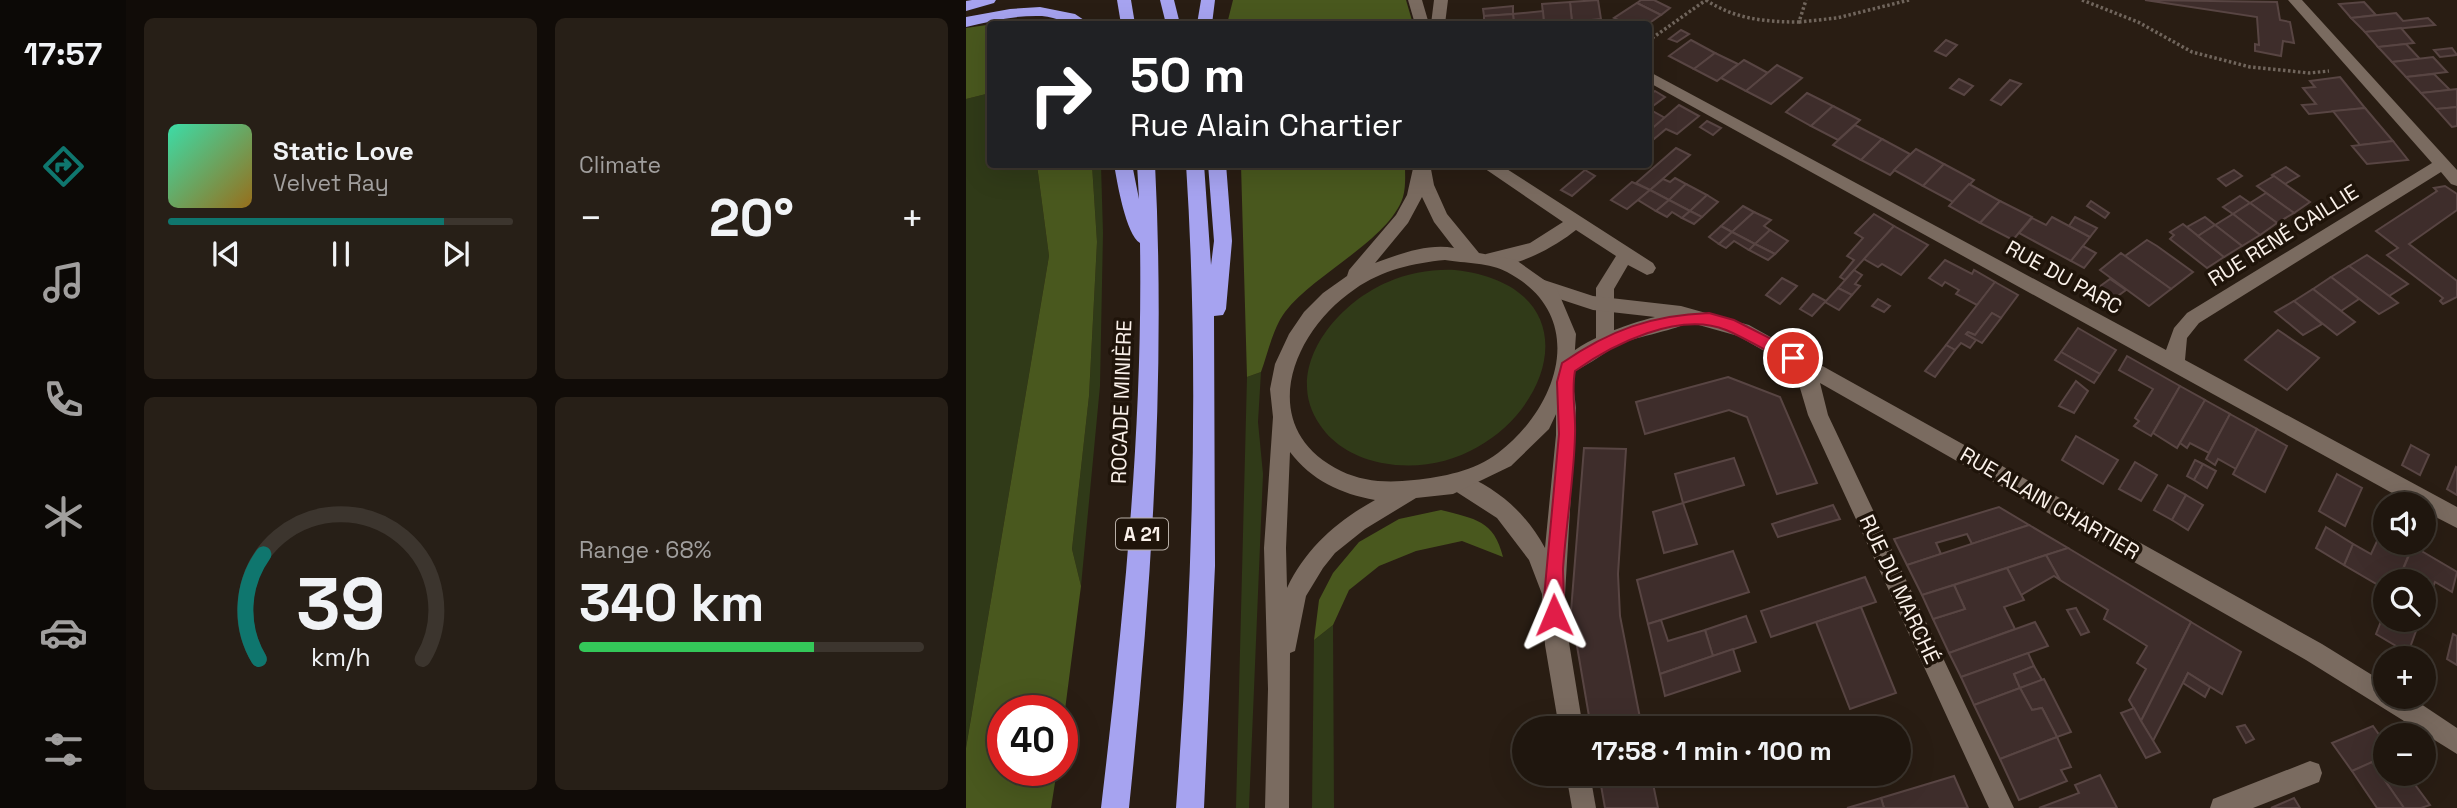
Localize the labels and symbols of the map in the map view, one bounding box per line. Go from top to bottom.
street label: RUE RENÉ CAILLIE [2203,178,2363,292]
street label: RUE DU PARC [2001,234,2127,320]
street label: ROCADE MINIÈRE [1105,319,1137,485]
pin [1763,328,1823,388]
street label: RUE ALAIN CHARTIER [1956,441,2144,565]
street label: RUE DU MARCHÉ [1854,510,1946,668]
road number: A 21 [1116,519,1168,550]
position arrow [1517,578,1591,652]
speed limit sign: 40 [987,695,1078,786]

